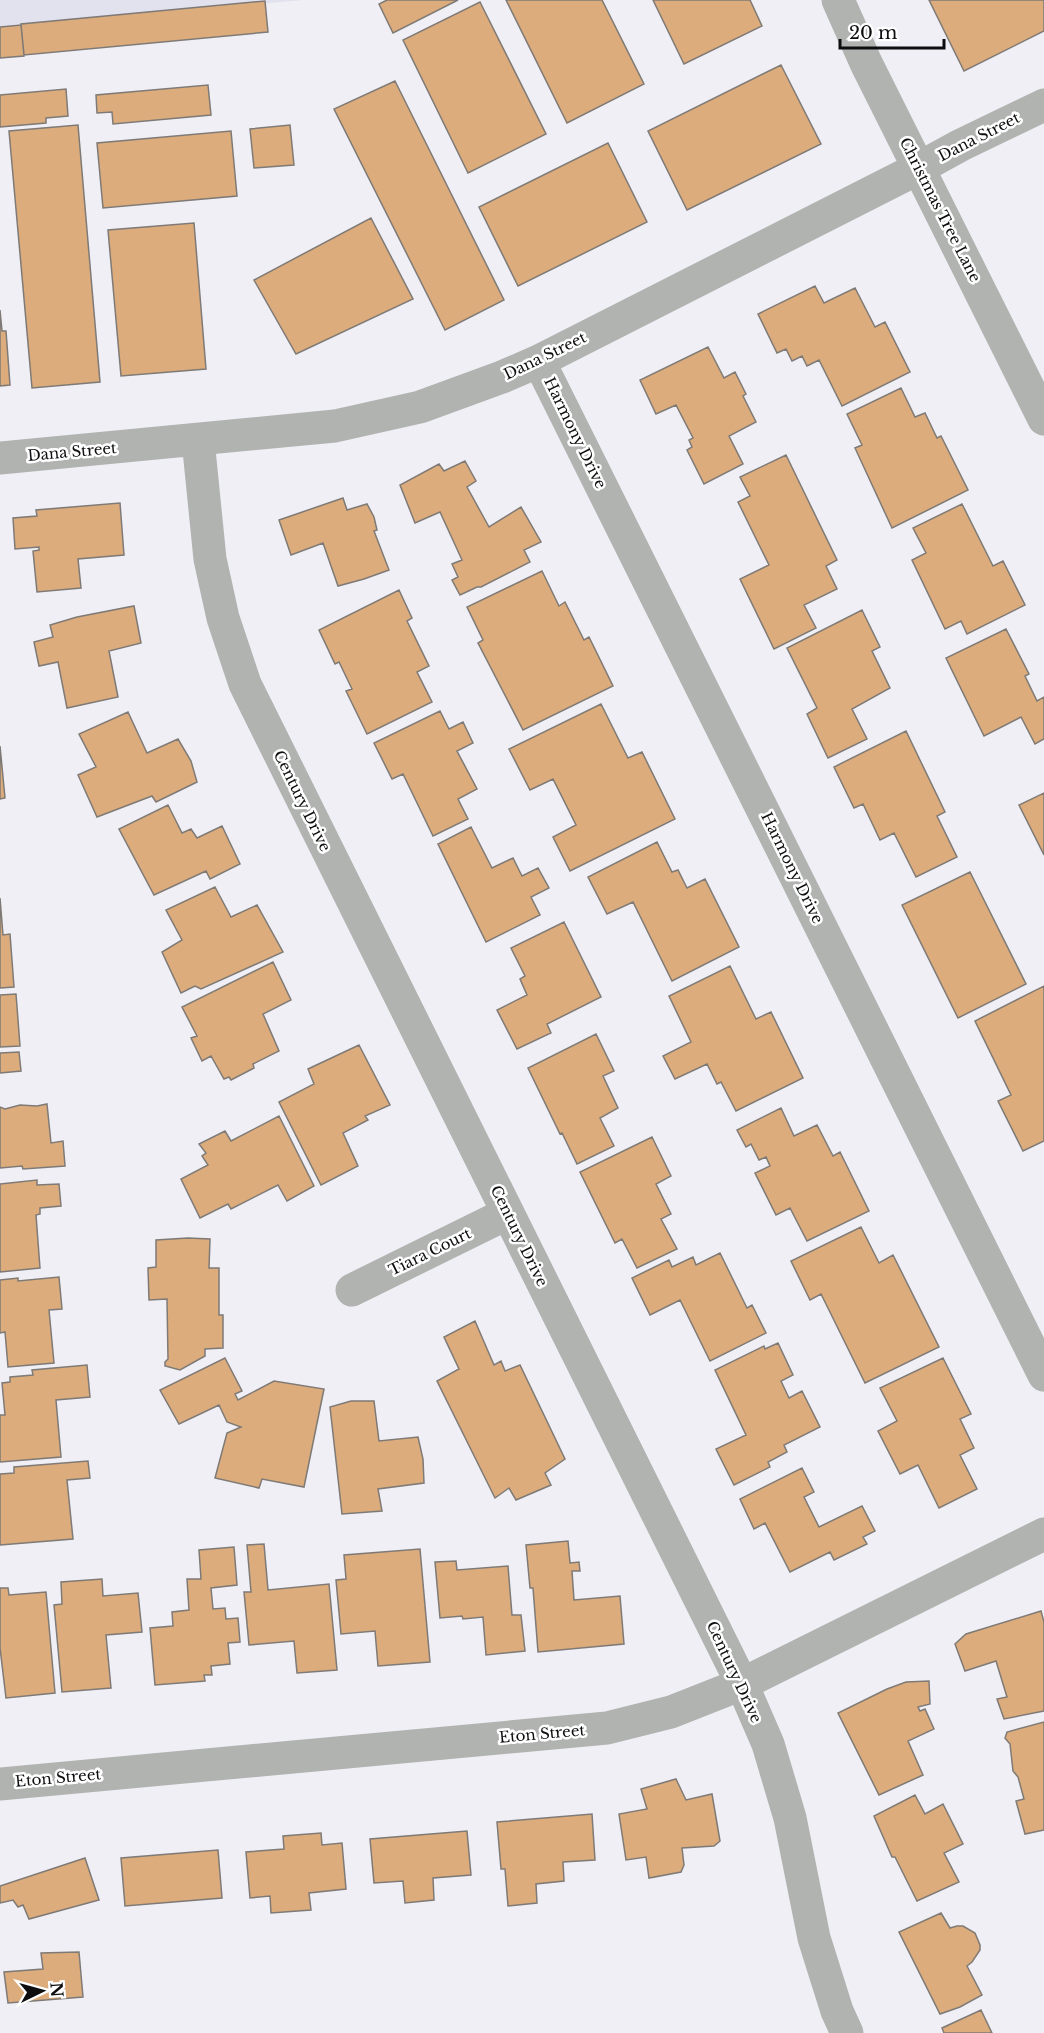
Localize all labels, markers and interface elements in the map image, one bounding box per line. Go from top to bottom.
scale bar [840,12,944,50]
text: 20 m [849,22,897,44]
street label: Dana Street [935,108,1023,165]
street label: Christmas Tree Lane [896,134,985,285]
street label: Dana Street [500,327,589,384]
street label: Harmony Drive [540,374,611,492]
street label: Dana Street [27,438,118,465]
street label: Century Drive [270,747,335,854]
street label: Harmony Drive [757,809,828,927]
street label: Century Drive [487,1182,552,1289]
street label: Tiara Court [385,1223,474,1280]
street label: Century Drive [703,1618,766,1726]
street label: Eton Street [498,1720,586,1747]
street label: Eton Street [14,1764,102,1791]
north arrow [12,1961,72,2021]
text: N [46,1981,68,1998]

